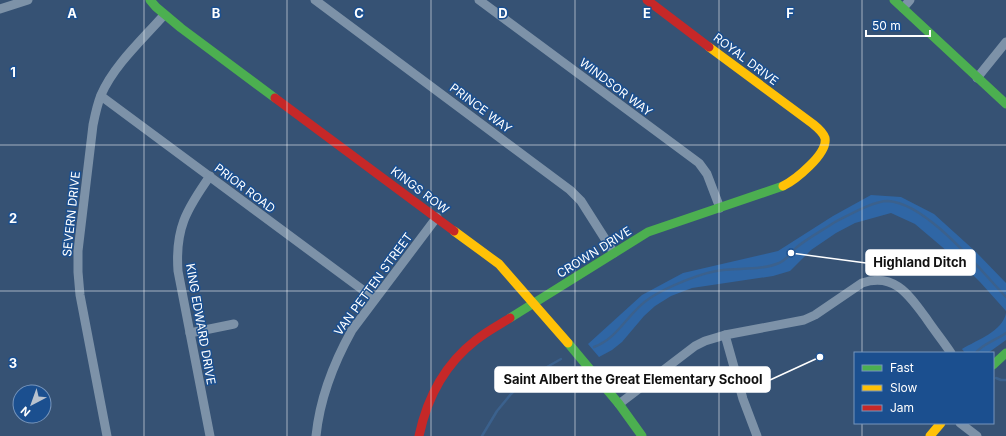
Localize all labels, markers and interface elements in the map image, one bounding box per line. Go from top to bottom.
text: A [67,5,77,21]
text: B [212,5,221,21]
text: C [354,5,364,21]
text: D [498,5,508,21]
text: E [643,5,651,21]
text: F [786,5,794,21]
scale bar [866,12,930,38]
text: 50 m [872,18,901,33]
street label: ROYAL DRIVE [711,30,781,88]
street label: WINDSOR WAY [577,55,655,119]
text: 1 [10,64,16,80]
street label: PRINCE WAY [447,80,515,136]
street label: PRIOR ROAD [212,160,278,216]
street label: KINGS ROW [388,163,452,217]
street label: SEVERN DRIVE [59,171,83,257]
text: 2 [9,210,17,226]
street label: CROWN DRIVE [554,223,634,281]
street label: VAN PETTEN STREET [331,229,416,338]
callout: Highland Ditch [866,250,975,275]
text: Highland Ditch [873,254,967,270]
street label: KING EDWARD DRIVE [183,262,219,386]
legend [854,352,994,424]
text: 3 [9,355,17,371]
text: Fast [890,360,914,375]
callout: Saint Albert the Great Elementary School [495,367,770,392]
text: Saint Albert the Great Elementary School [503,371,763,387]
text: Slow [890,380,918,395]
north arrow [12,384,52,424]
text: Jam [890,400,914,415]
text: N [18,404,33,420]

